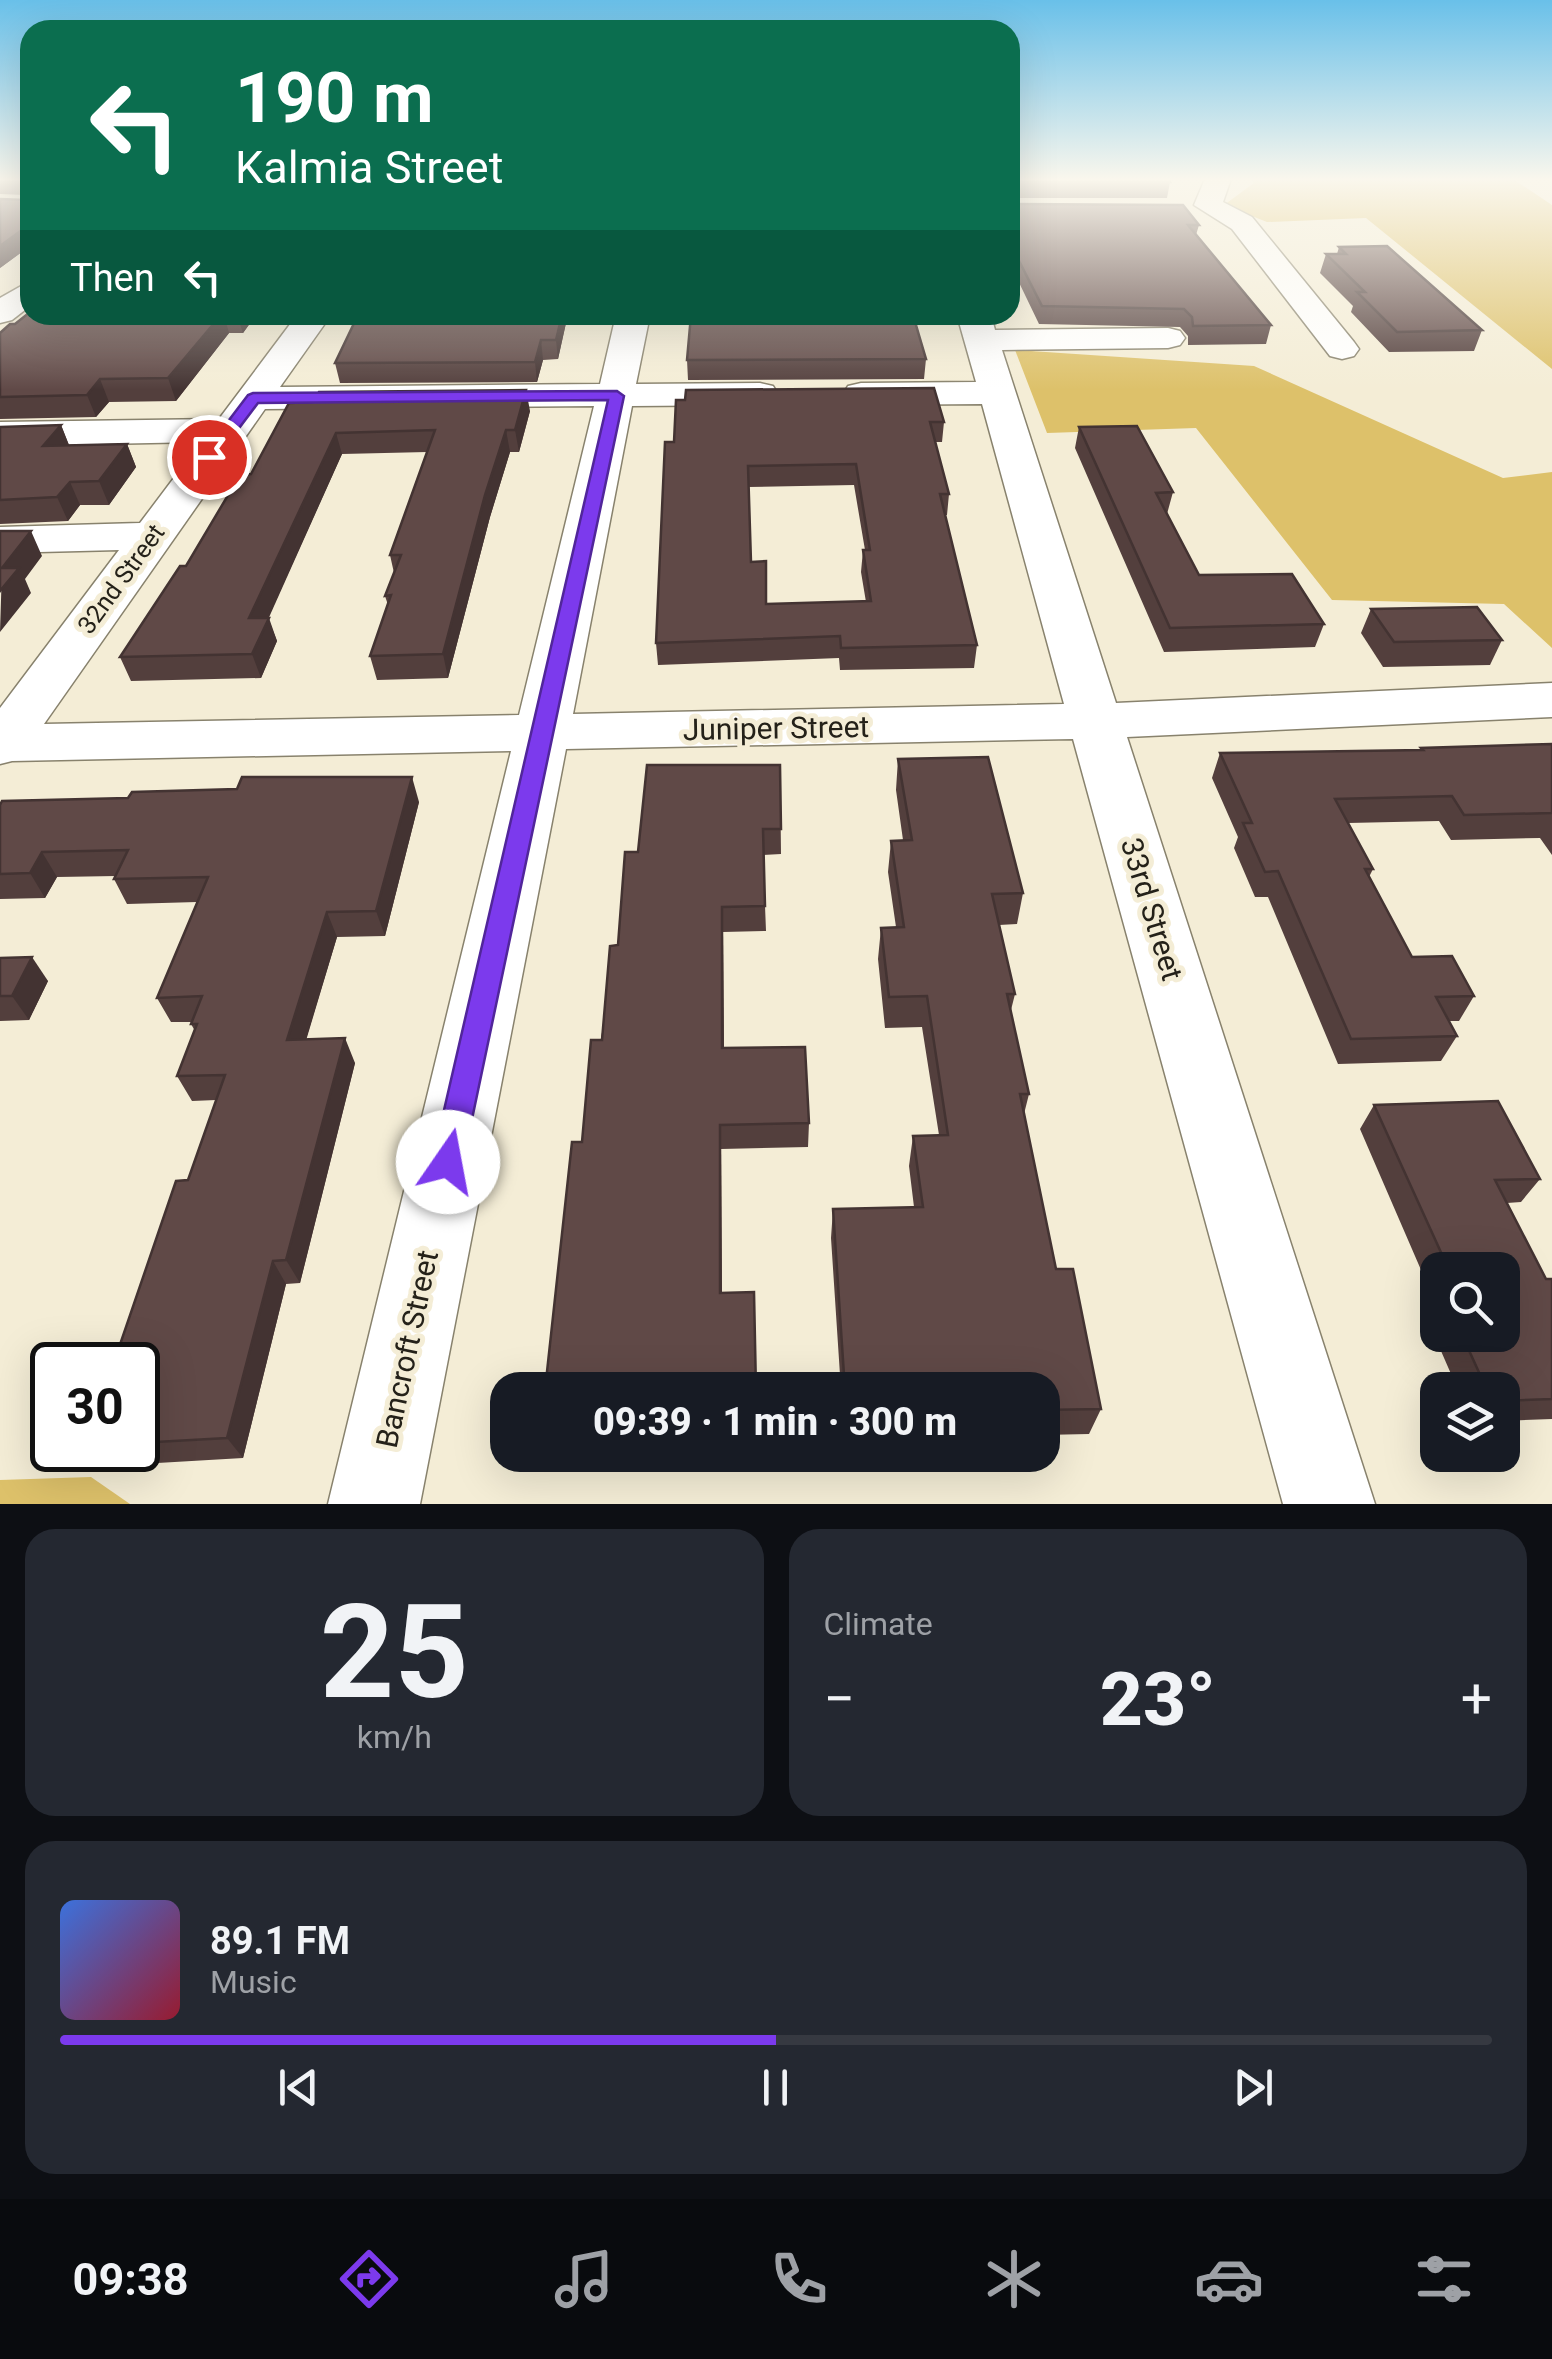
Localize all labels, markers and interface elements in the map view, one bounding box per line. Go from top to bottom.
text: 190 m [235,57,434,139]
icon: left [70,60,200,190]
text: Kalmia Street [235,141,503,194]
icon: left [175,250,230,305]
text: Then [70,256,155,300]
pin [167,415,252,500]
icon: arrive [182,430,237,485]
street label: 32nd Street [72,519,170,639]
street label: Juniper Street [682,709,870,747]
street label: 33rd Street [1114,834,1190,984]
position arrow [396,1110,500,1214]
street label: Bancroft Street [369,1247,445,1451]
map controls [1420,1252,1520,1472]
button: search [1420,1252,1520,1352]
speed limit sign: 30 [30,1342,160,1472]
button: layers [1420,1372,1520,1472]
text: 09:39 · 1 min · 300 m [593,1400,957,1444]
text: 25 [320,1576,469,1729]
text: Climate [824,1605,933,1643]
text: 23° [1100,1655,1216,1743]
text: − [824,1667,855,1731]
text: + [1461,1667,1492,1731]
text: km/h [357,1718,432,1756]
text: 89.1 FM [210,1919,350,1963]
text: Music [210,1963,297,2001]
icon: previous [271,2060,326,2115]
icon: pause [748,2060,803,2115]
icon: next [1226,2060,1281,2115]
icon: directions [334,2244,404,2314]
icon: music [549,2244,619,2314]
icon: phone [764,2244,834,2314]
icon: climate [979,2244,1049,2314]
icon: car [1194,2244,1264,2314]
icon: filters [1409,2244,1479,2314]
text: 09:38 [73,2253,189,2306]

